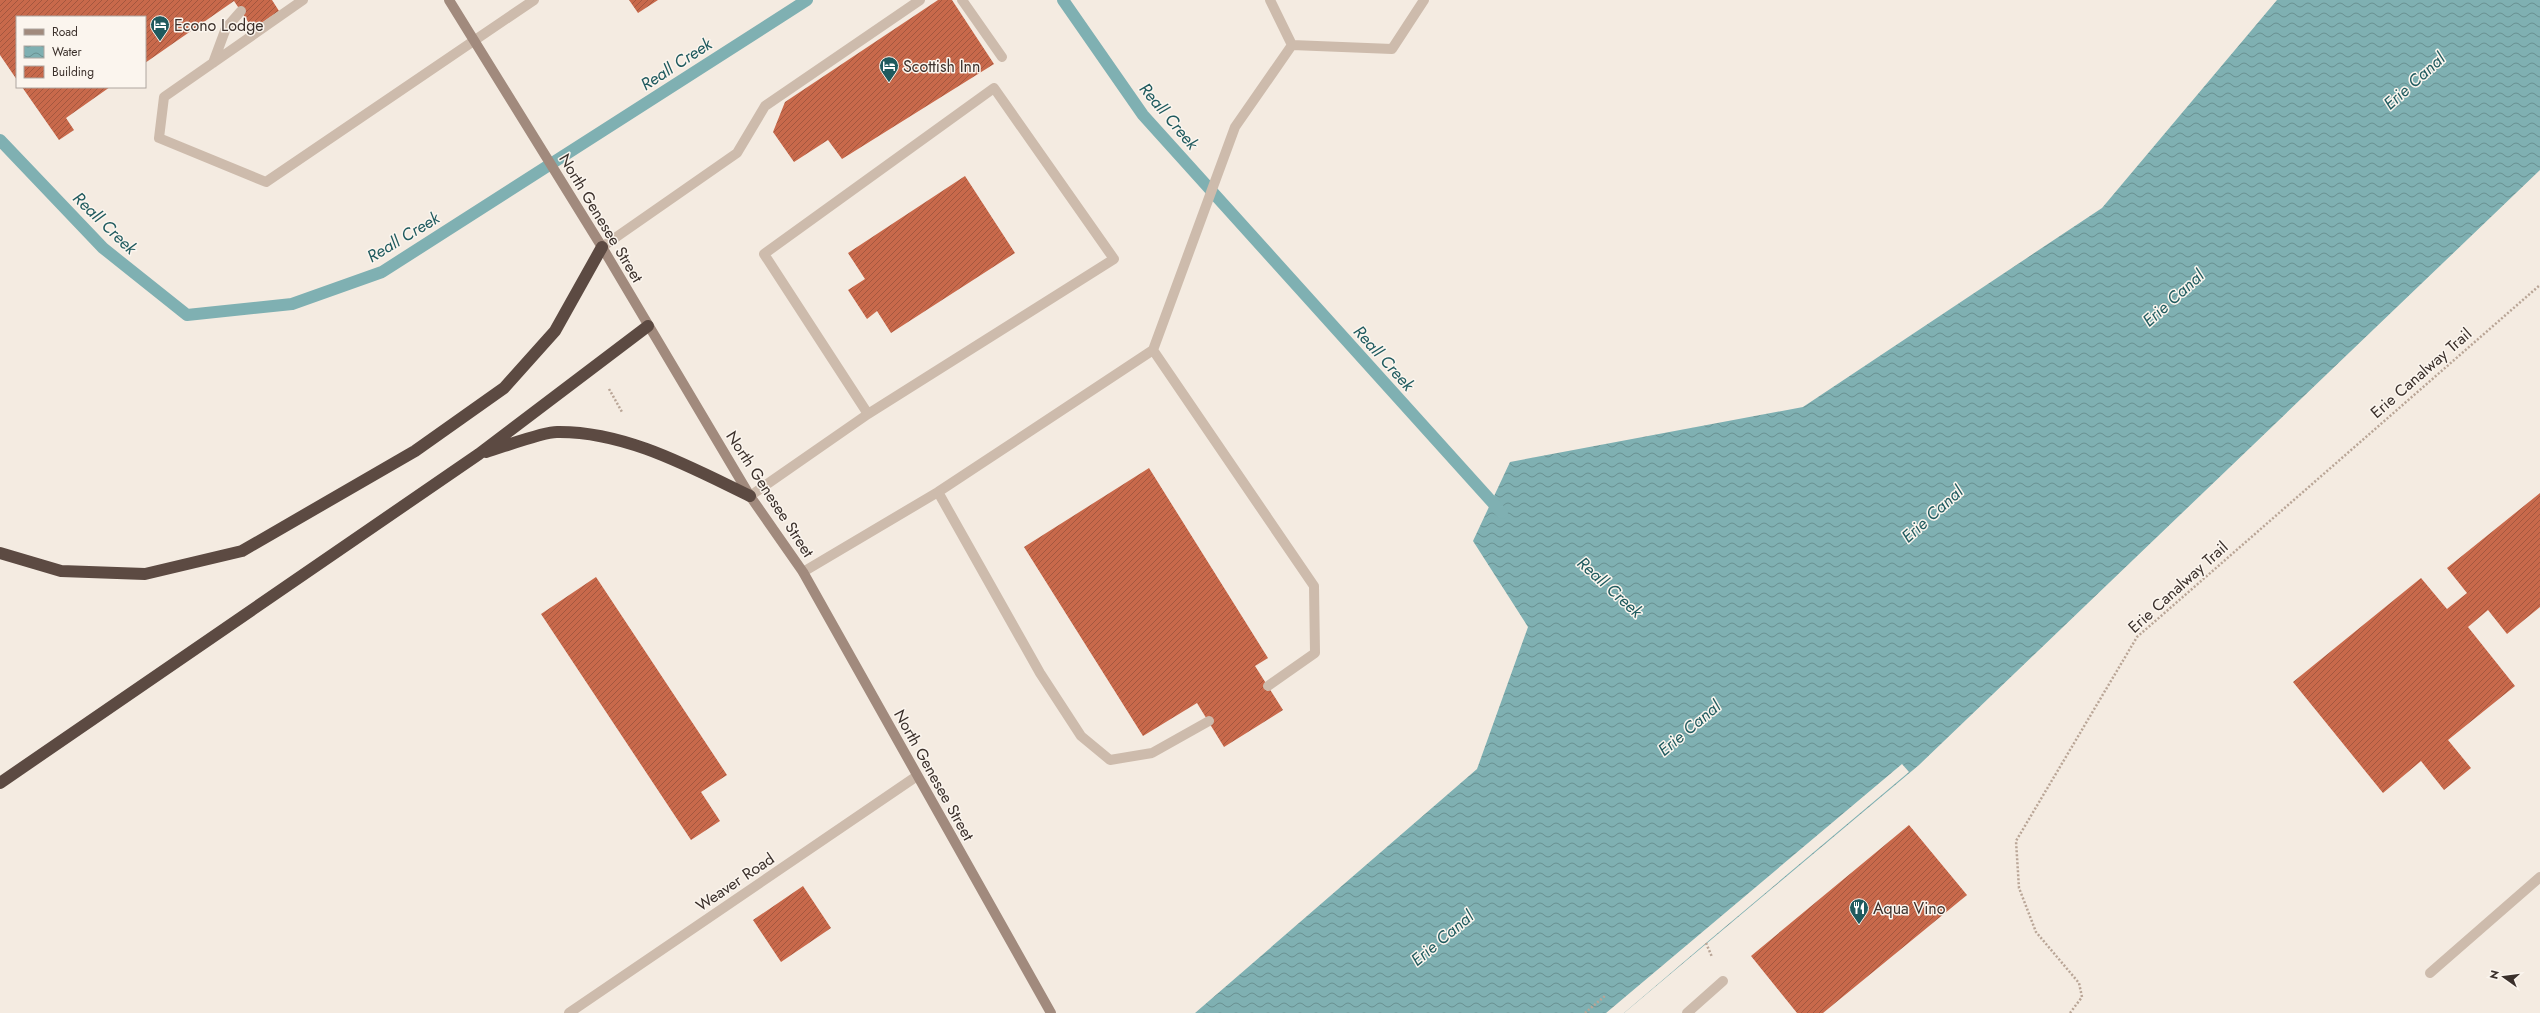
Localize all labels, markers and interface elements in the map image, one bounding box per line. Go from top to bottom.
hotel icon: Econo Lodge [149,14,171,42]
place label: Econo Lodge [174,14,264,37]
legend [16,16,146,88]
text: Road [52,23,78,41]
water label: Reall Creek [636,32,717,96]
text: Water [52,43,83,61]
water label: Erie Canal [2378,46,2451,115]
hotel icon: Scottish Inn [878,55,900,83]
place label: Scottish Inn [903,55,980,78]
text: Building [52,63,94,81]
water label: Reall Creek [1134,77,1205,155]
street label: North Genesee Street [553,149,649,287]
water label: Reall Creek [68,186,143,260]
water label: Reall Creek [362,206,444,268]
water label: Erie Canal [2137,263,2210,332]
water label: Reall Creek [1348,320,1420,397]
street label: Erie Canalway Trail [2365,323,2477,423]
street label: North Genesee Street [720,426,820,562]
water label: Erie Canal [1896,479,1969,548]
street label: Erie Canalway Trail [2123,536,2233,638]
water label: Reall Creek [1572,551,1649,623]
water label: Erie Canal [1652,694,1726,761]
street label: North Genesee Street [888,705,980,845]
street label: Weaver Road [691,847,779,917]
restaurant icon: Aqua Vino [1848,897,1870,925]
place label: Aqua Vino [1873,897,1946,920]
water label: Erie Canal [1405,904,1479,971]
north arrow [2484,957,2524,997]
text: N [2485,968,2503,981]

